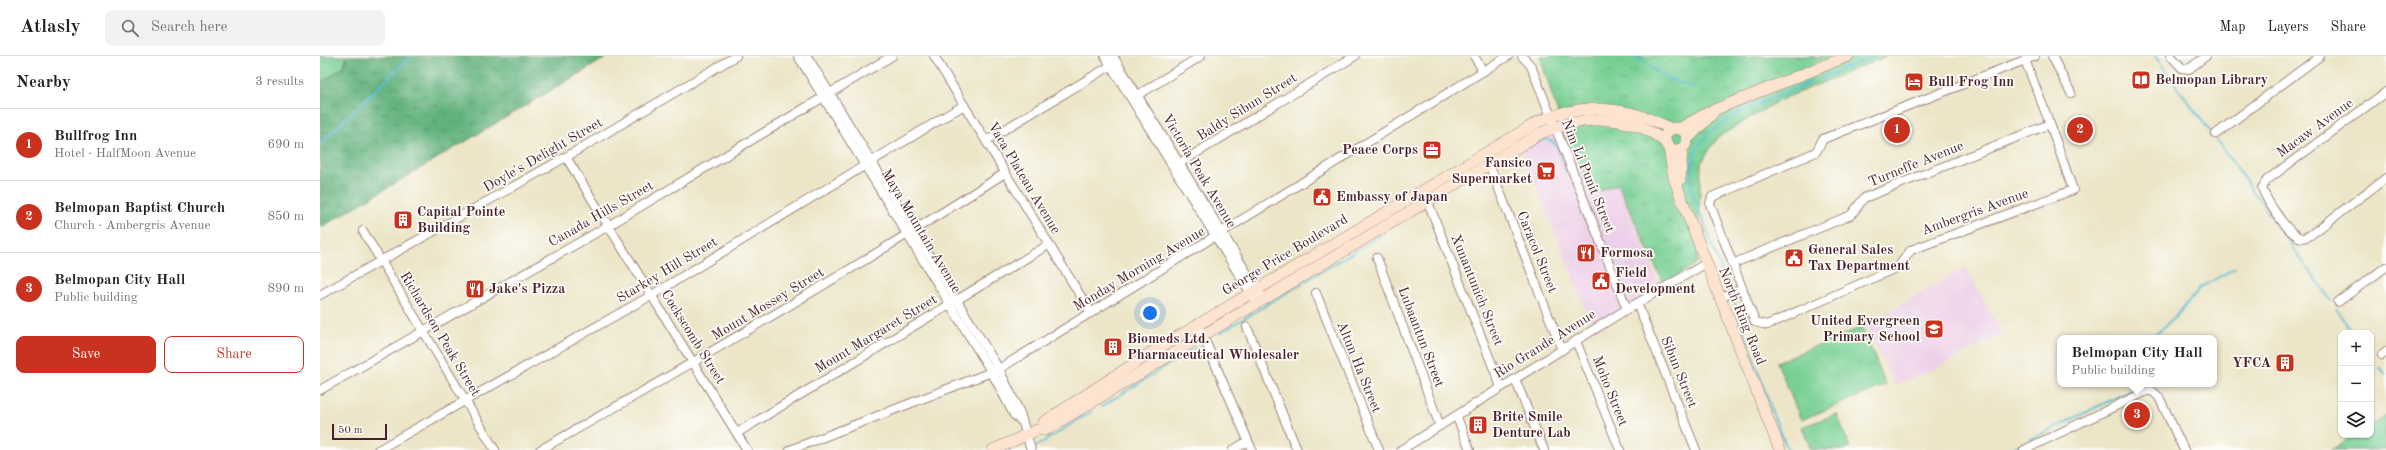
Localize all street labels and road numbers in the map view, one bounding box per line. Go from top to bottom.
street label: Baldy Sibun Street [1195,71,1299,143]
street label: Macaw Avenue [2274,96,2356,160]
street label: Victoria Peak Avenue [1159,112,1239,230]
street label: Doyle's Delight Street [481,115,605,195]
street label: Nim Li Punit Street [1559,117,1617,235]
street label: Vaca Plateau Avenue [985,120,1063,236]
street label: Turneffe Avenue [1866,139,1966,189]
street label: Maya Mountain Avenue [879,167,963,295]
street label: Canada Hills Street [546,178,656,250]
street label: Ambergris Avenue [1920,186,2030,238]
street label: Caracol Street [1514,209,1560,295]
street label: George Price Boulevard [1220,212,1350,298]
street label: Monday Morning Avenue [1071,224,1207,314]
street label: Xunantunich Street [1448,232,1506,348]
street label: Starkey Hill Street [614,234,720,306]
street label: Mount Mossey Street [709,265,827,343]
street label: North Ring Road [1716,265,1768,367]
street label: Richardson Peak Street [397,269,483,399]
street label: Lubaantun Street [1395,285,1447,389]
street label: Cockscomb Street [658,287,728,387]
street label: Mount Margaret Street [813,292,939,376]
street label: Rio Grande Avenue [1492,307,1598,381]
street label: Altun Ha Street [1334,319,1384,415]
street label: Sibun Street [1658,334,1700,410]
street label: Moho Street [1590,354,1630,428]

